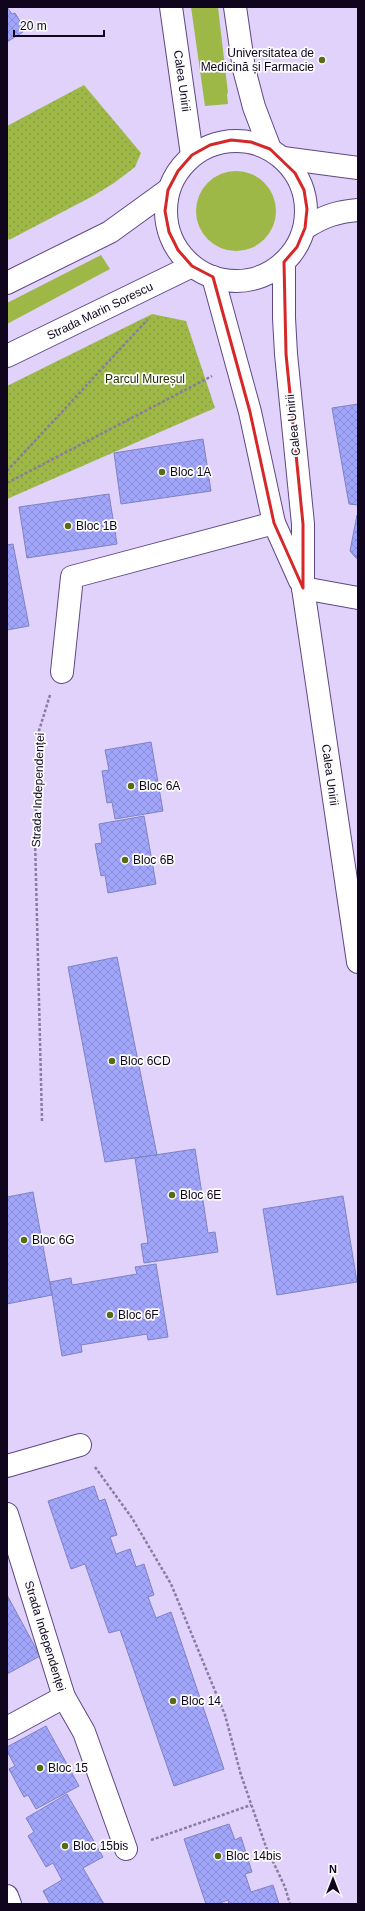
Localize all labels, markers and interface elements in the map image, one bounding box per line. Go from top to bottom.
scale bar [14,12,104,38]
text: 20 m [20,19,47,33]
place label: Universitatea de Medicină și Farmacie [201,46,314,74]
street label: Calea Unirii [171,49,193,113]
marker: Universitatea de Medicină și Farmacie [317,55,327,65]
street label: Strada Marin Sorescu [45,279,155,343]
park label: Parcul Mureșul [105,372,185,386]
street label: Calea Unirii [283,393,303,457]
place label: Bloc 1A [170,465,211,479]
marker: Bloc 1A [157,467,167,477]
place label: Bloc 1B [76,519,117,533]
marker: Bloc 1B [63,521,73,531]
street label: Strada Independenței [29,732,47,848]
street label: Calea Unirii [319,743,341,807]
place label: Bloc 6A [139,779,180,793]
marker: Bloc 6A [126,781,136,791]
place label: Bloc 6B [133,853,174,867]
marker: Bloc 6B [120,855,130,865]
place label: Bloc 6CD [120,1054,171,1068]
marker: Bloc 6CD [107,1056,117,1066]
place label: Bloc 6E [180,1188,221,1202]
marker: Bloc 6E [167,1190,177,1200]
place label: Bloc 6G [32,1233,75,1247]
marker: Bloc 6G [19,1235,29,1245]
place label: Bloc 6F [118,1308,159,1322]
marker: Bloc 6F [105,1310,115,1320]
street label: Strada Independenței [22,1579,68,1693]
place label: Bloc 14 [181,1694,221,1708]
marker: Bloc 14 [168,1696,178,1706]
place label: Bloc 15 [48,1761,88,1775]
marker: Bloc 15 [35,1763,45,1773]
place label: Bloc 15bis [73,1839,128,1853]
marker: Bloc 15bis [60,1841,70,1851]
place label: Bloc 14bis [226,1849,281,1863]
marker: Bloc 14bis [213,1851,223,1861]
north arrow [313,1859,353,1899]
text: N [329,1863,337,1875]

